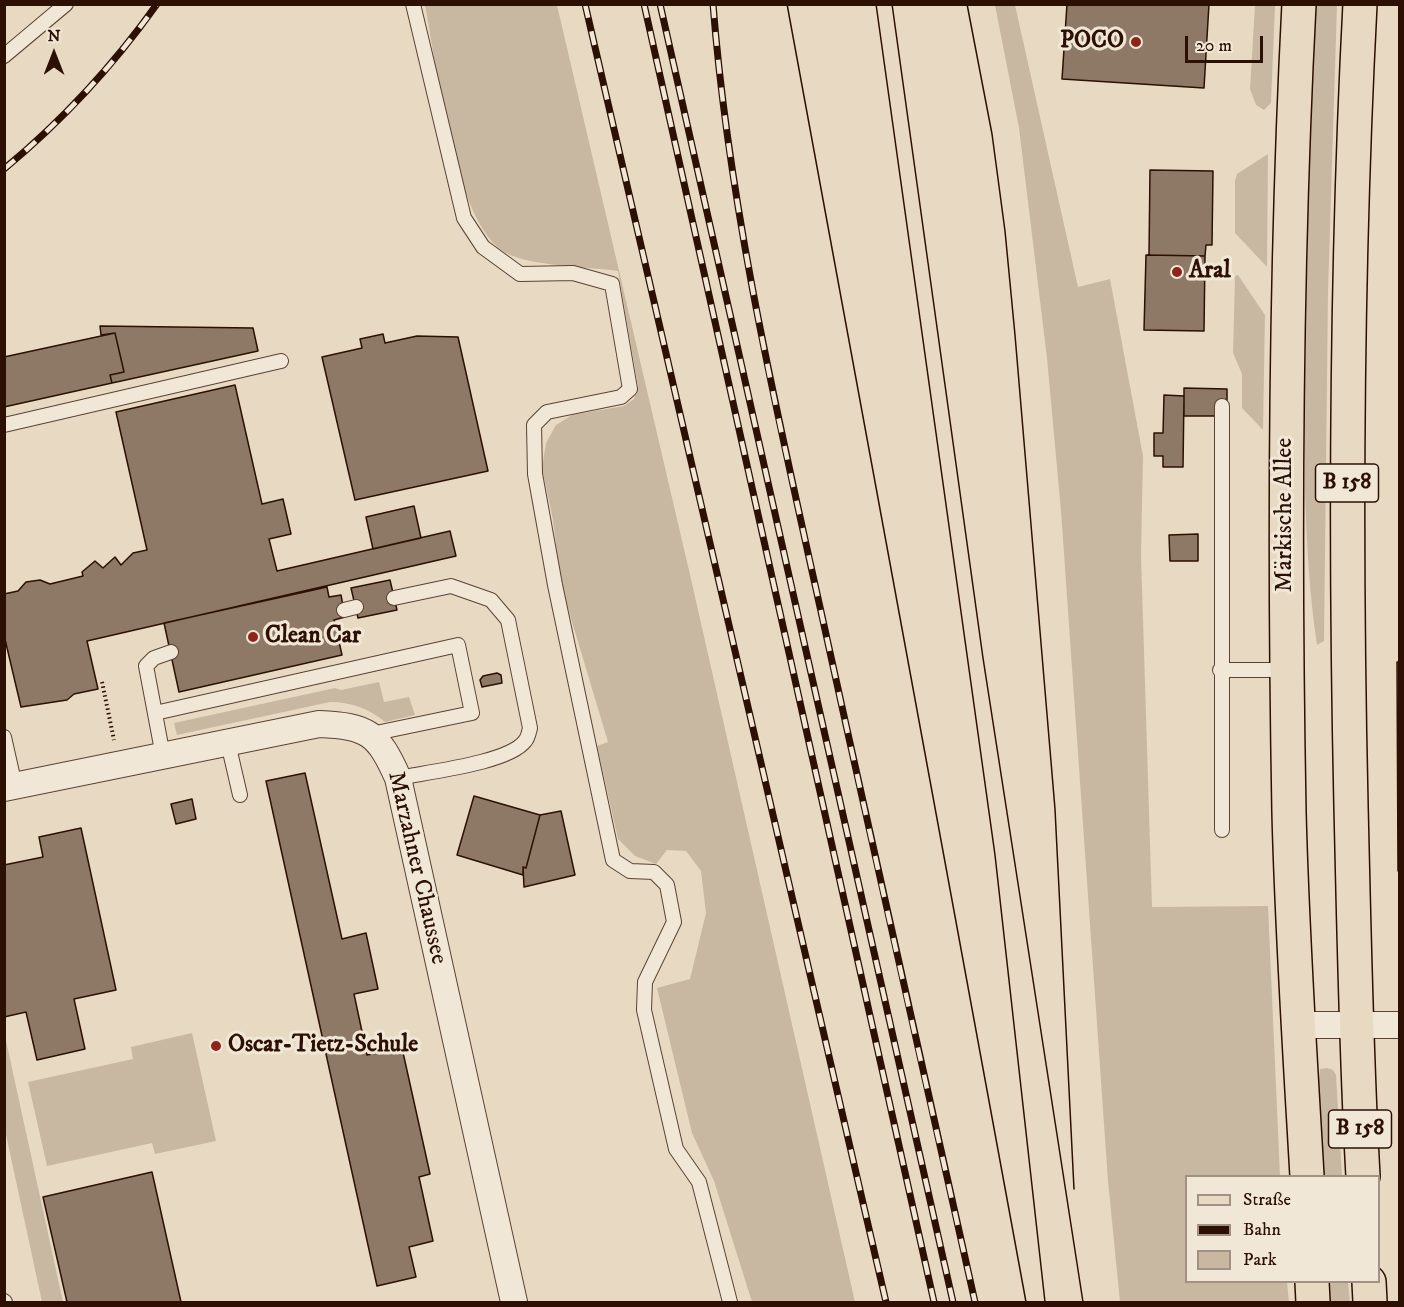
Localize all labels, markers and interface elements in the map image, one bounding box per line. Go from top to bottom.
north arrow [24,24,84,84]
scale bar [1188,24,1266,62]
text: N [47,26,61,46]
place label: POCO [1060,28,1124,56]
marker: POCO [1129,35,1143,49]
text: 20 m [1196,35,1232,57]
place label: Aral [1189,258,1231,286]
marker: Aral [1170,265,1184,279]
street label: Märkische Allee [1272,438,1300,592]
road number: B 158 [1316,464,1378,502]
place label: Clean Car [265,623,361,651]
marker: Clean Car [246,630,260,644]
street label: Marzahner Chaussee [380,769,452,967]
place label: Oscar-Tietz-Schule [228,1032,418,1060]
marker: Oscar-Tietz-Schule [209,1039,223,1053]
road number: B 158 [1328,1110,1392,1148]
legend [1185,1175,1380,1283]
text: Straße [1243,1189,1291,1211]
text: Bahn [1243,1219,1281,1241]
text: Park [1243,1249,1277,1271]

